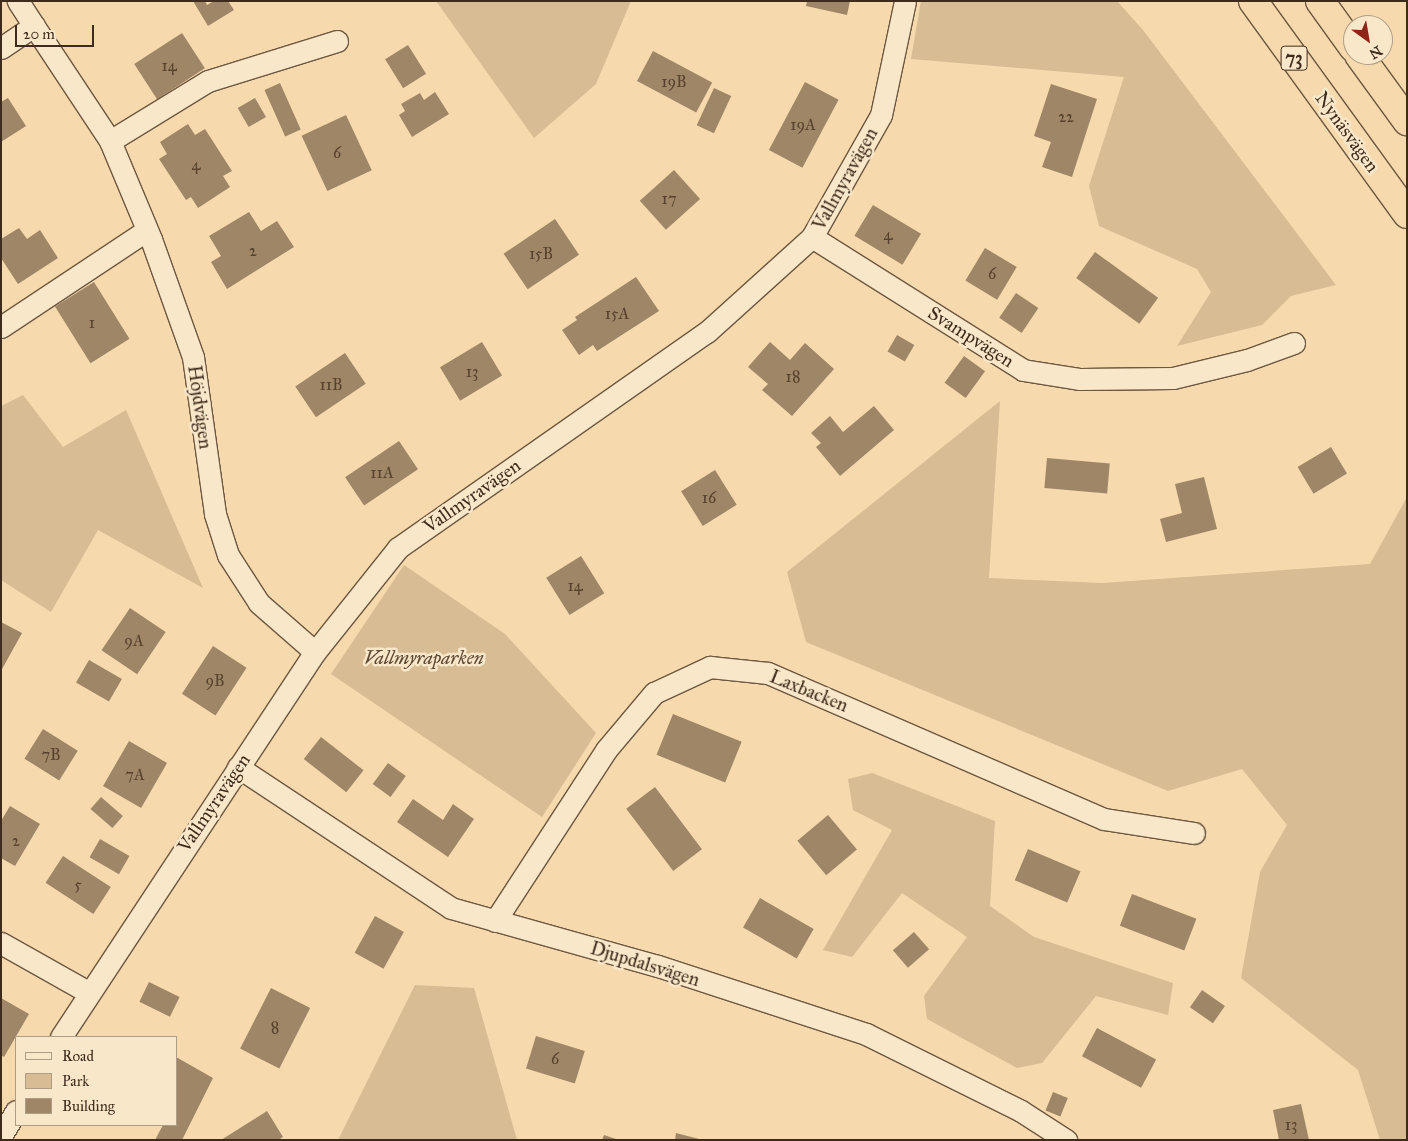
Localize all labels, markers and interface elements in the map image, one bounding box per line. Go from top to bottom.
scale bar [18,15,96,47]
north arrow [1343,15,1393,65]
text: 20 m [23,25,55,43]
road number: 73 [1280,42,1308,74]
text: N [1366,42,1385,63]
house number: 14 [161,56,177,76]
house number: 19B [661,72,687,92]
street label: Nynäsvägen [1310,87,1384,177]
house number: 22 [1058,107,1074,127]
house number: 19A [790,115,816,135]
street label: Vallmyravägen [807,124,883,234]
house number: 6 [333,143,341,163]
house number: 4 [192,155,200,175]
house number: 17 [662,189,676,209]
house number: 4 [884,225,892,245]
house number: 2 [249,241,257,261]
house number: 15B [529,244,553,264]
house number: 6 [988,264,996,284]
street label: Svampvägen [924,302,1018,372]
house number: 15A [605,304,629,324]
house number: 1 [89,313,95,333]
house number: 13 [466,362,478,382]
street label: Höjdvägen [183,364,217,450]
house number: 18 [786,367,800,387]
house number: 11B [319,375,343,395]
street label: Vallmyravägen [419,454,525,538]
house number: 11A [370,463,394,483]
house number: 16 [702,488,716,508]
house number: 14 [567,576,583,596]
house number: 9A [124,631,144,651]
park label: Vallmyraparken [364,647,484,669]
street label: Laxbacken [766,665,852,717]
house number: 9B [205,671,225,691]
house number: 7B [41,745,61,765]
street label: Vallmyravägen [173,750,255,856]
house number: 7A [125,765,145,785]
house number: 2 [12,831,20,851]
house number: 5 [74,875,82,895]
street label: Djupdalsvägen [588,937,702,991]
house number: 8 [271,1018,279,1038]
legend [15,1036,178,1126]
text: Road [62,1047,94,1065]
house number: 6 [551,1049,559,1069]
text: Park [62,1072,89,1090]
text: Building [62,1097,115,1115]
house number: 13 [1285,1115,1297,1135]

